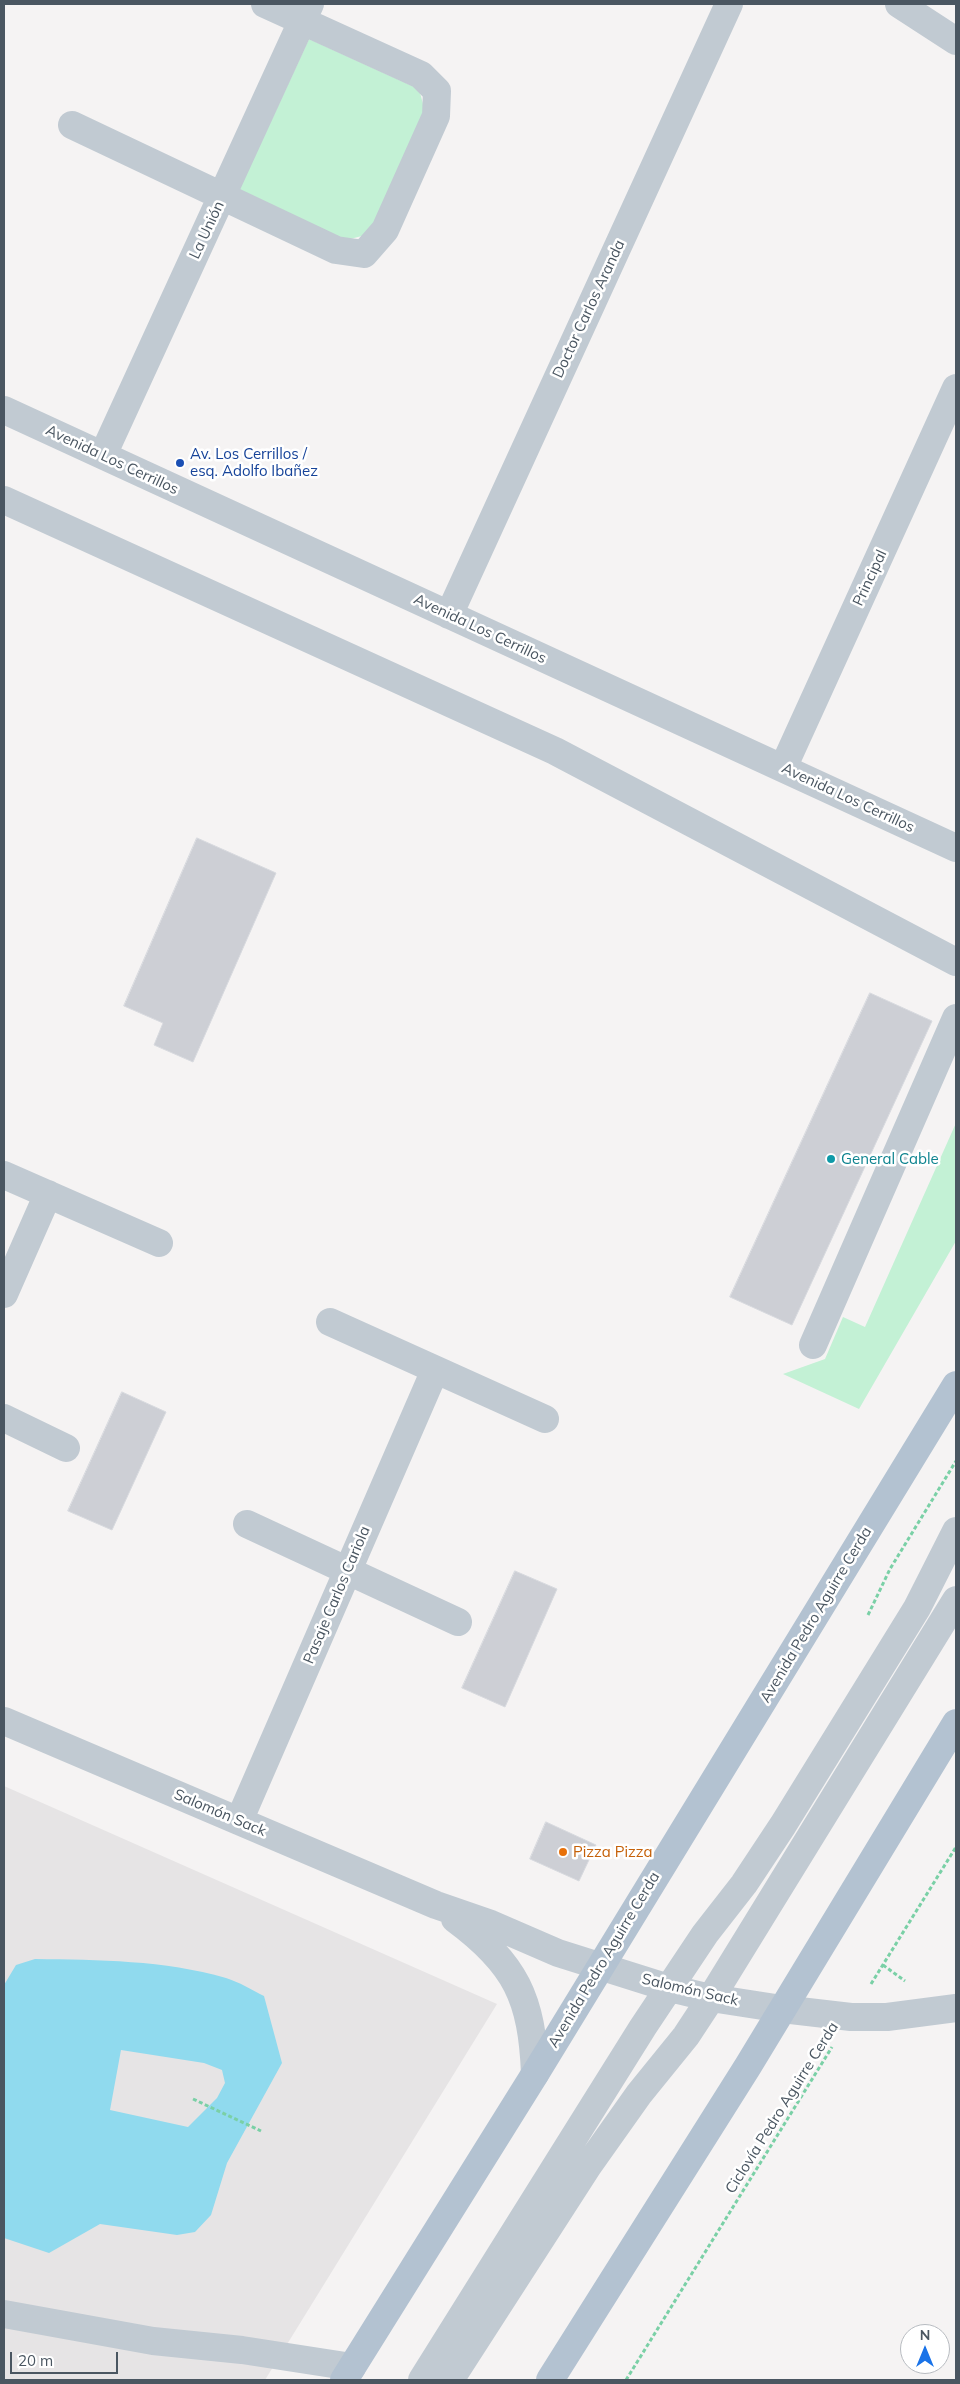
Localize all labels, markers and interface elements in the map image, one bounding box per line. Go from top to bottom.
street label: La Unión [186,198,228,262]
street label: Doctor Carlos Aranda [549,237,629,381]
street label: Avenida Los Cerrillos [43,421,181,499]
place label: Av. Los Cerrillos / esq. Adolfo Ibañez [190,445,318,480]
marker: Av. Los Cerrillos / esq. Adolfo Ibañez [174,457,186,469]
street label: Principal [849,547,891,609]
street label: Avenida Los Cerrillos [411,590,549,668]
street label: Avenida Los Cerrillos [779,759,917,837]
place label: General Cable [841,1150,939,1168]
marker: General Cable [825,1153,837,1165]
street label: Pasaje Carlos Cariola [300,1524,374,1666]
street label: Avenida Pedro Aguirre Cerda [756,1524,876,1706]
street label: Salomón Sack [171,1785,269,1841]
place label: Pizza Pizza [573,1843,653,1861]
marker: Pizza Pizza [557,1846,569,1858]
street label: Avenida Pedro Aguirre Cerda [544,1869,664,2051]
street label: Salomón Sack [640,1970,740,2010]
street label: Ciclovía Pedro Aguirre Cerda [722,2019,842,2197]
north arrow [900,2324,950,2374]
text: N [920,2326,930,2344]
scale bar [12,2342,120,2374]
text: 20 m [18,2351,53,2370]

